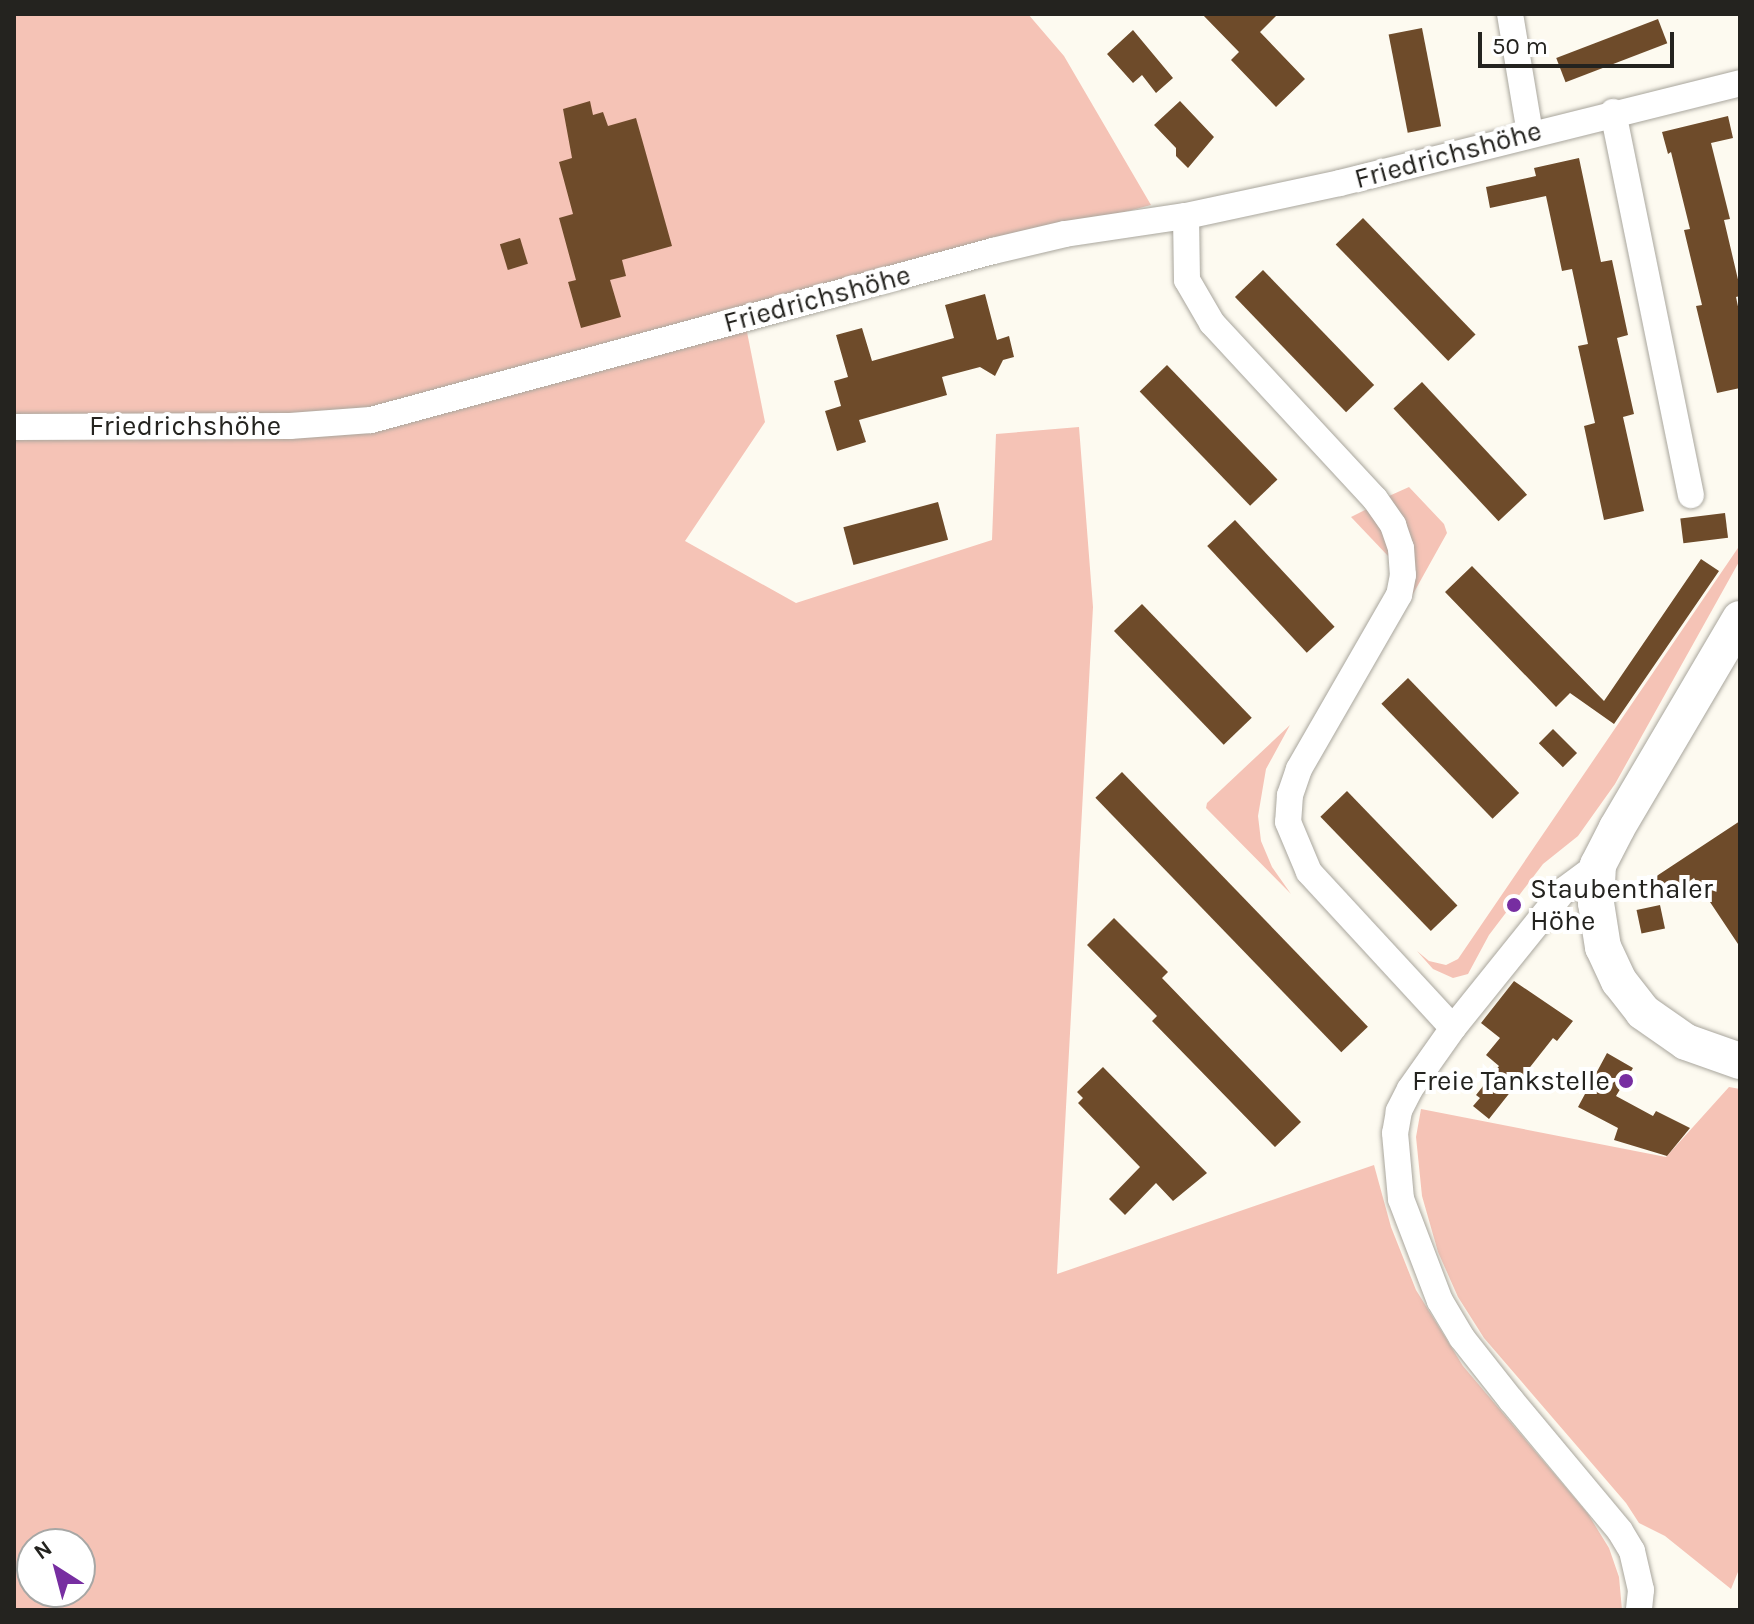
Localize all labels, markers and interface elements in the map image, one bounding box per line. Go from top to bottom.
scale bar [1482,16,1678,66]
text: 50 m [1492,32,1548,60]
street label: Friedrichshöhe [1351,114,1545,196]
street label: Friedrichshöhe [720,258,914,340]
street label: Friedrichshöhe [89,409,281,443]
place label: Staubenthaler Höhe [1530,872,1713,938]
marker: Staubenthaler Höhe [1505,896,1523,914]
place label: Freie Tankstelle [1412,1064,1610,1098]
marker: Freie Tankstelle [1617,1072,1635,1090]
north arrow [16,1528,96,1608]
text: N [29,1535,57,1565]

